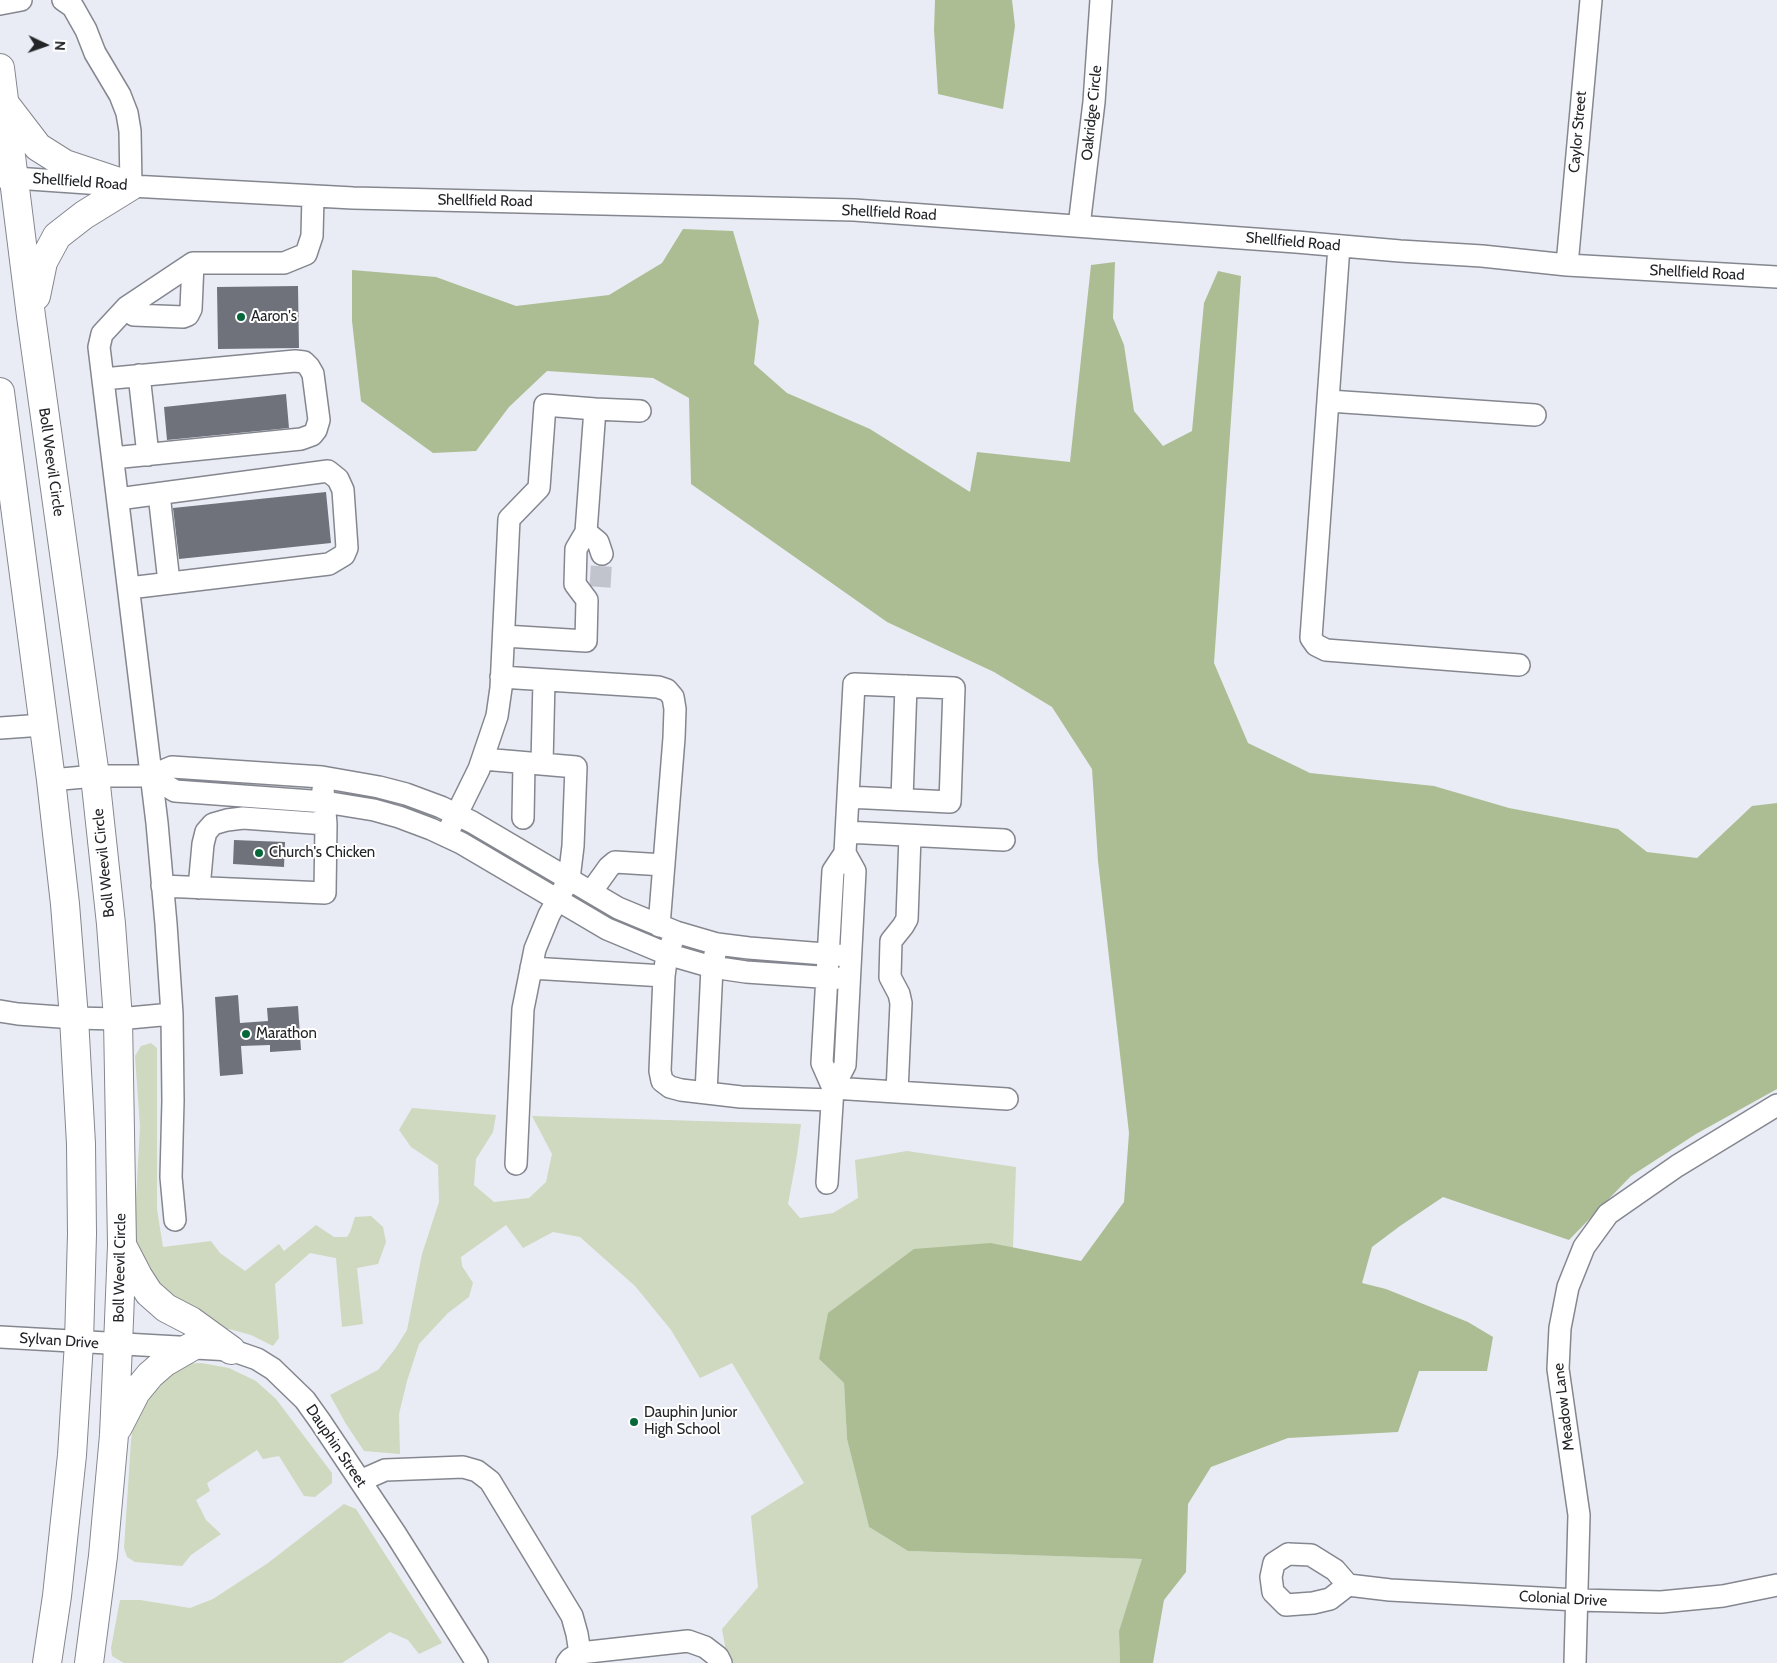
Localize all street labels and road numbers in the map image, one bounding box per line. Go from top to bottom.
street label: Oakridge Circle [1078,65,1106,161]
street label: Caylor Street [1565,90,1591,174]
street label: Shellfield Road [32,170,128,194]
street label: Shellfield Road [437,191,533,211]
street label: Shellfield Road [841,202,937,224]
street label: Shellfield Road [1245,229,1341,255]
street label: Shellfield Road [1649,262,1745,284]
street label: Boll Weevil Circle [34,407,68,517]
street label: Boll Weevil Circle [89,808,119,918]
street label: Boll Weevil Circle [110,1213,130,1323]
street label: Sylvan Drive [19,1329,99,1353]
street label: Meadow Lane [1550,1362,1578,1452]
street label: Dauphin Street [302,1401,370,1491]
street label: Colonial Drive [1518,1588,1608,1610]

